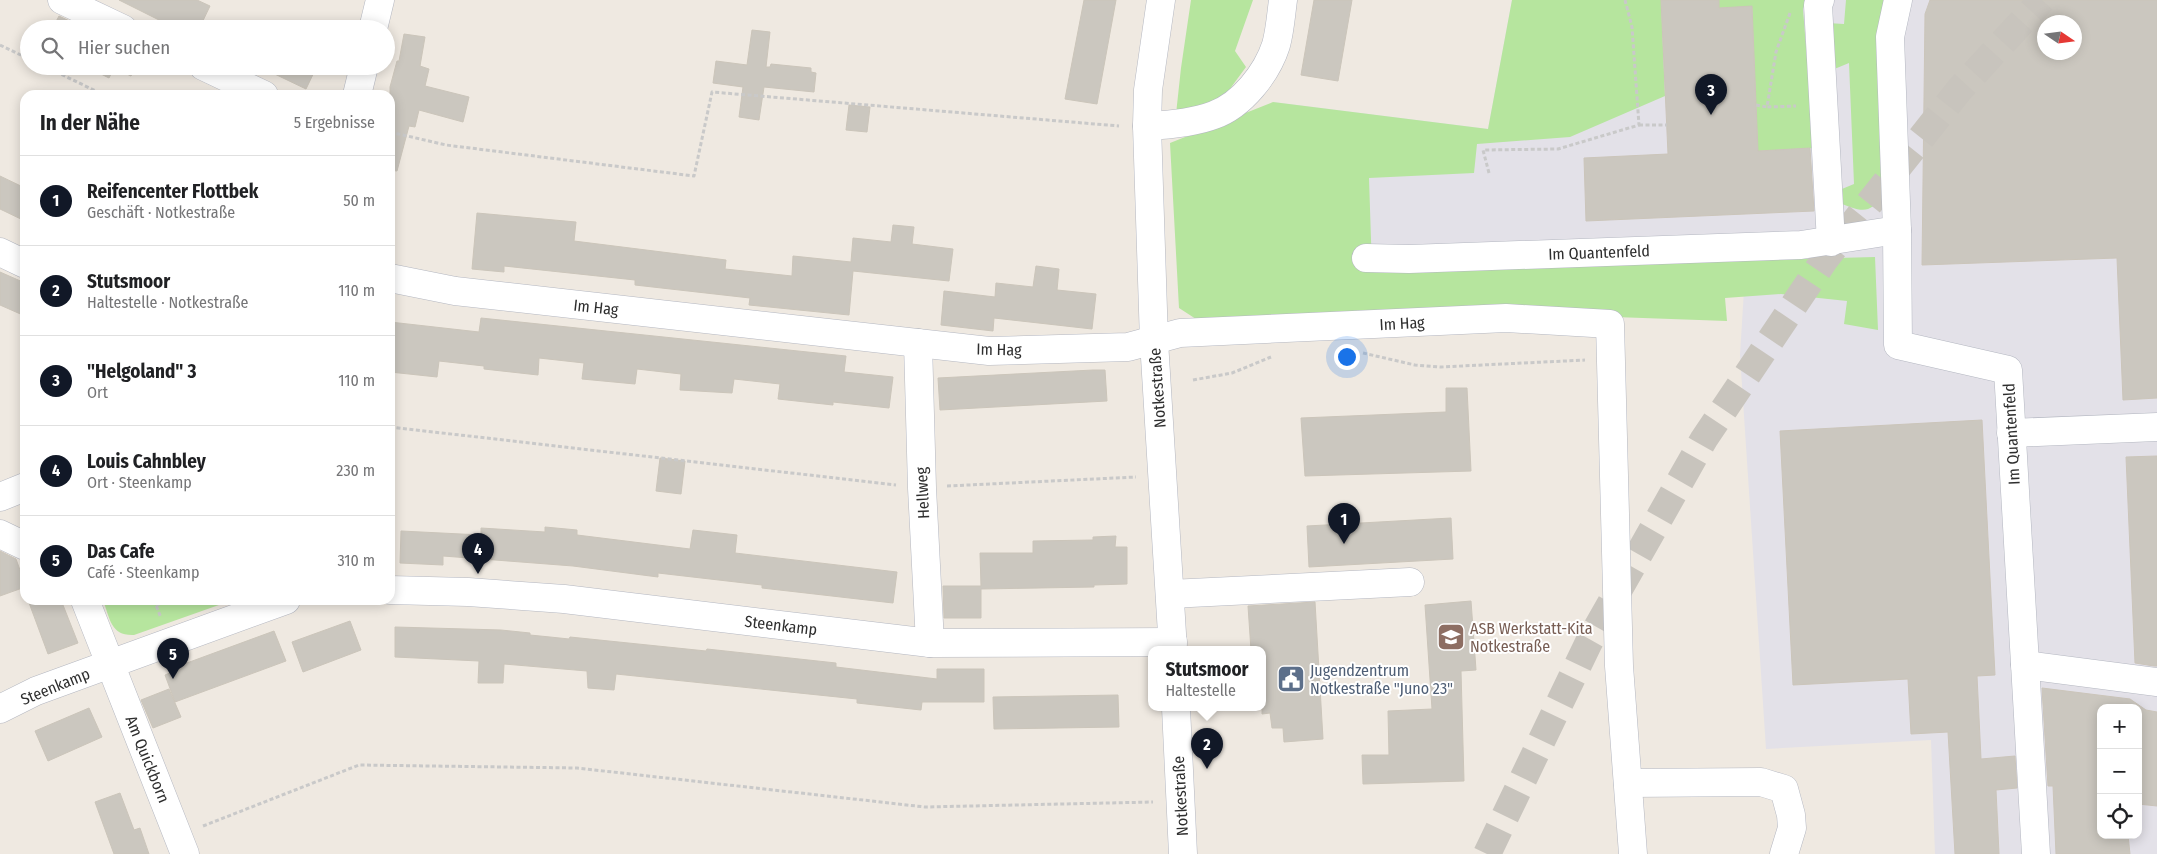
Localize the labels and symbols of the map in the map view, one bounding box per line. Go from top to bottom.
north arrow [2037,15,2082,60]
pin: 3 [1695,74,1727,115]
street label: Im Quantenfeld [1548,241,1650,264]
street label: Im Hag [573,296,620,319]
street label: Im Hag [1379,313,1426,334]
street label: Im Hag [976,340,1022,359]
your location [1334,344,1360,370]
street label: Notkestraße [1145,347,1170,429]
street label: Im Quantenfeld [1999,383,2024,485]
street label: Hellweg [912,466,933,519]
pin: 1 [1328,503,1360,544]
pin: 4 [462,533,494,574]
street label: Steenkamp [744,612,818,639]
place label: ASB Werkstatt-Kita Notkestraße [1470,619,1593,656]
school or university icon: ASB Werkstatt-Kita Notkestraße [1436,622,1466,652]
pin: 5 [157,638,189,679]
place label: Jugendzentrum Notkestraße "Juno 23" [1310,661,1453,698]
street label: Steenkamp [18,664,93,709]
public building icon: Jugendzentrum Notkestraße "Juno 23" [1276,664,1306,694]
street label: Am Quickborn [121,713,174,805]
pin: 2 [1191,728,1223,769]
street label: Notkestraße [1169,755,1192,836]

